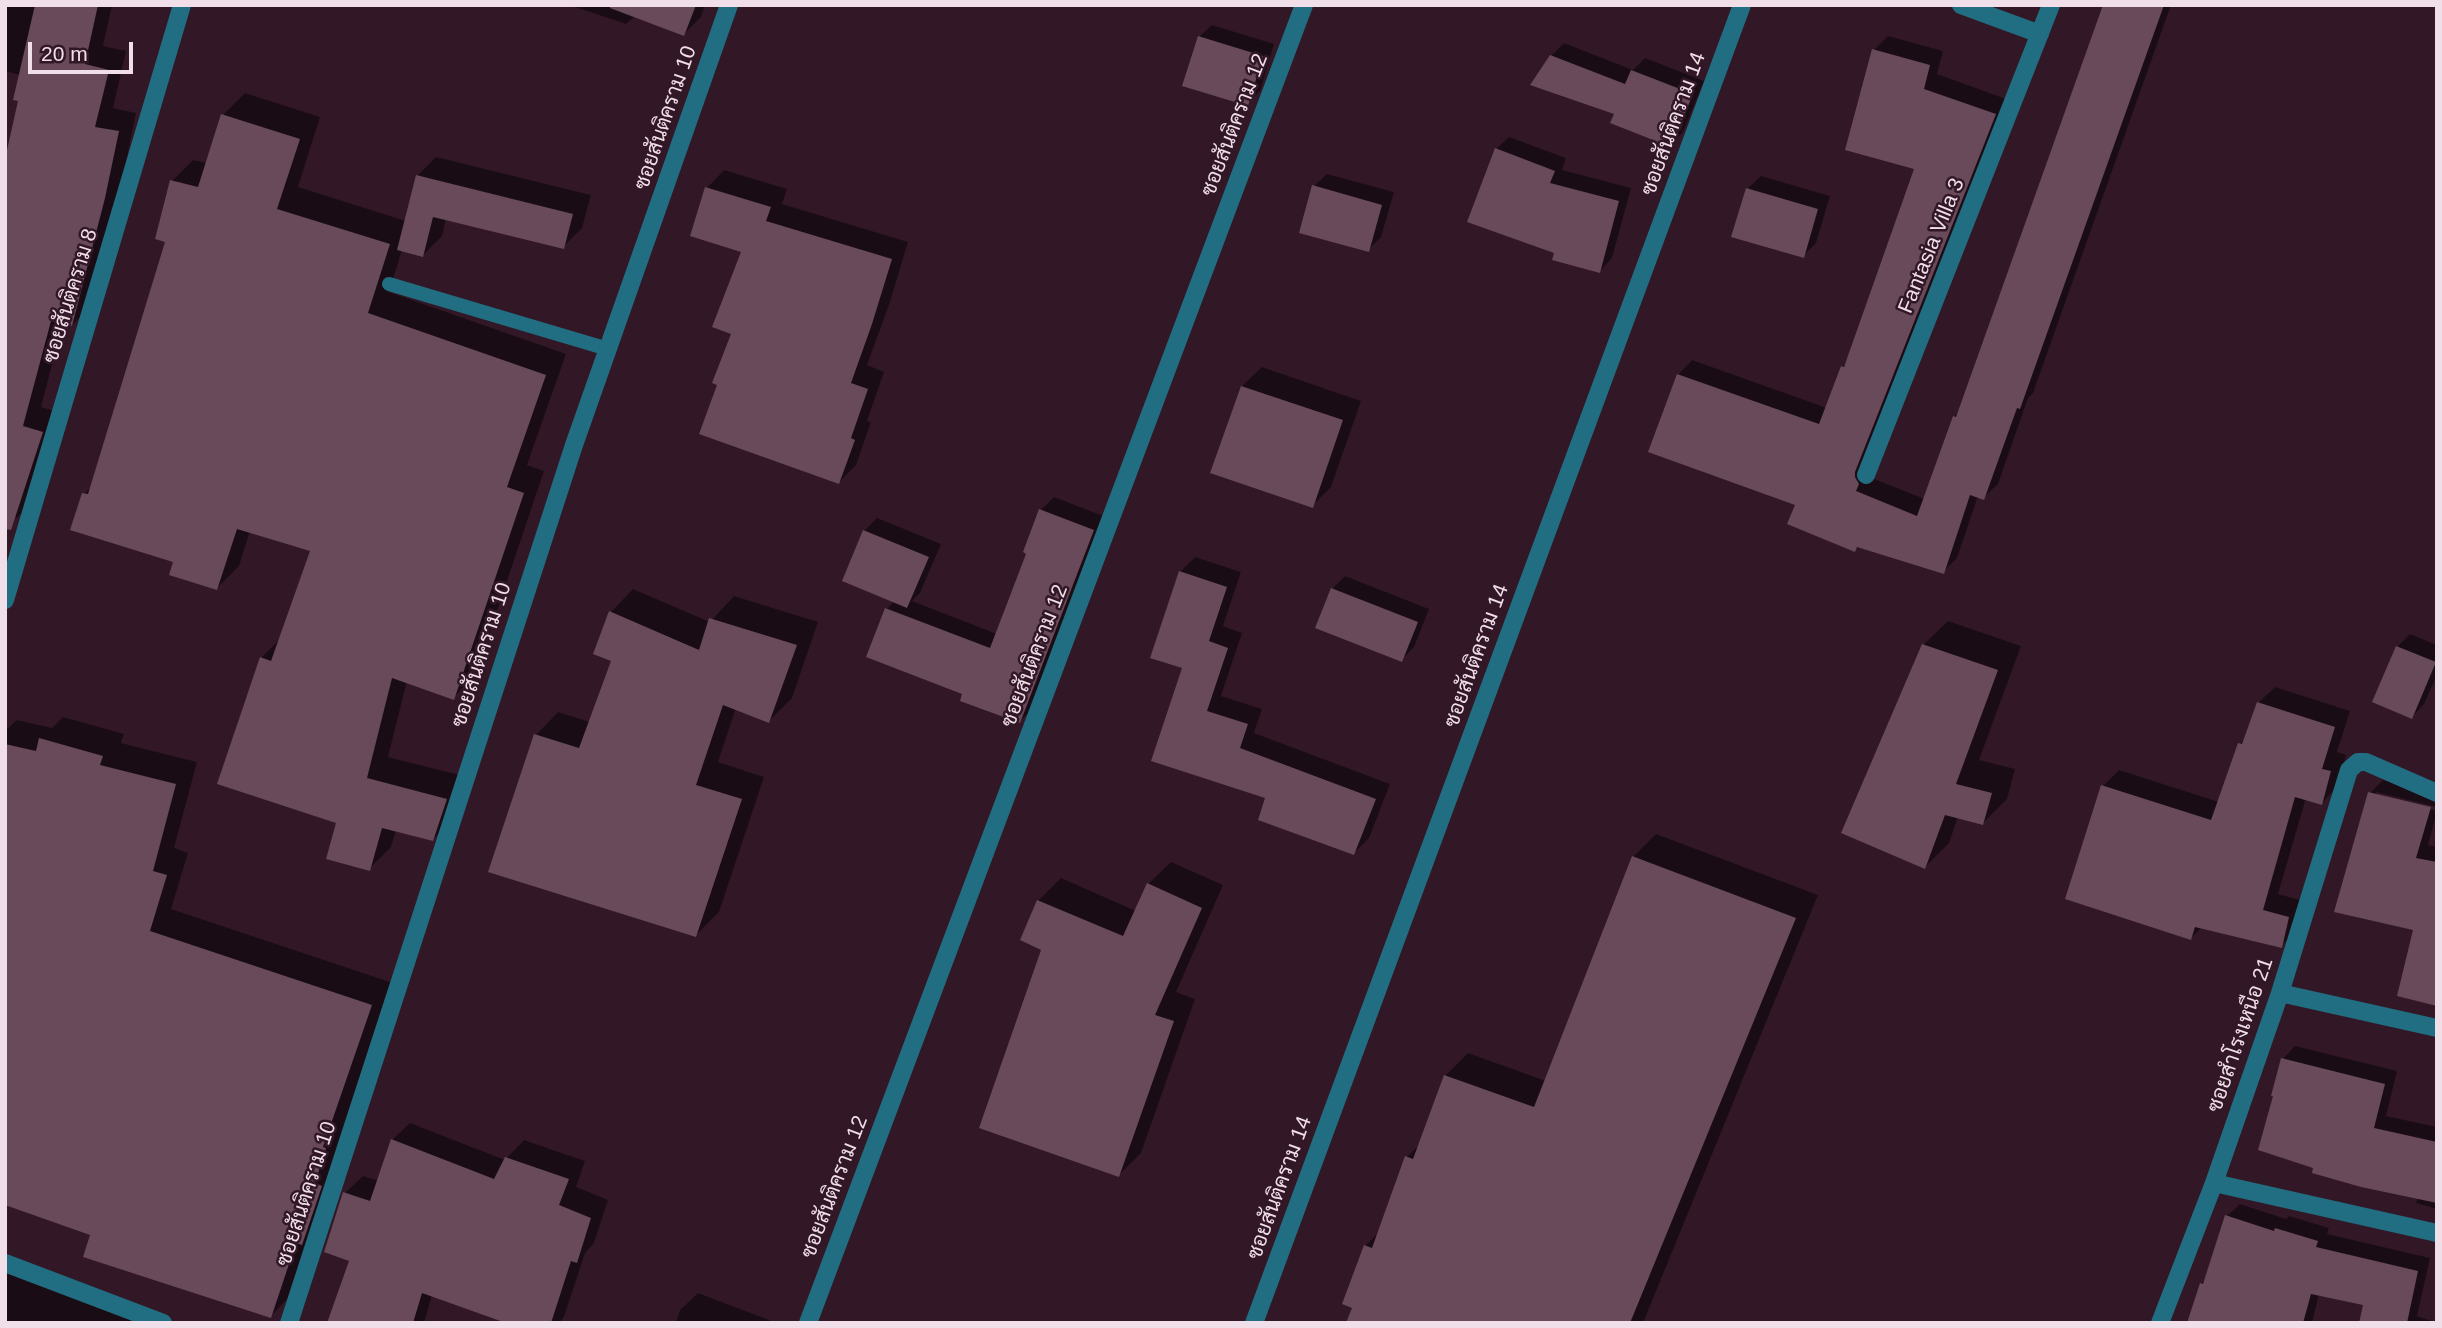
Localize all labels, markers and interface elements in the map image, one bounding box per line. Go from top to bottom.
scale bar [32,28,136,72]
text: 20 m [41,42,88,65]
street label: ซอยสันติคราม 10 [630,43,702,193]
street label: ซอยสันติคราม 14 [1636,49,1712,199]
street label: ซอยสันติคราม 12 [1196,50,1274,200]
street label: Fantasia Villa 3 [1893,175,1971,317]
street label: ซอยสันติคราม 8 [39,226,103,366]
street label: ซอยสันติคราม 10 [447,579,517,731]
street label: ซอยสันติคราม 12 [996,581,1074,731]
street label: ซอยสันติคราม 14 [1439,581,1515,731]
street label: ซอยสำโรงเหนือ 21 [2203,954,2279,1116]
street label: ซอยสันติคราม 12 [796,1112,874,1262]
street label: ซอยสันติคราม 14 [1242,1113,1318,1263]
street label: ซอยสันติคราม 10 [272,1118,342,1270]

